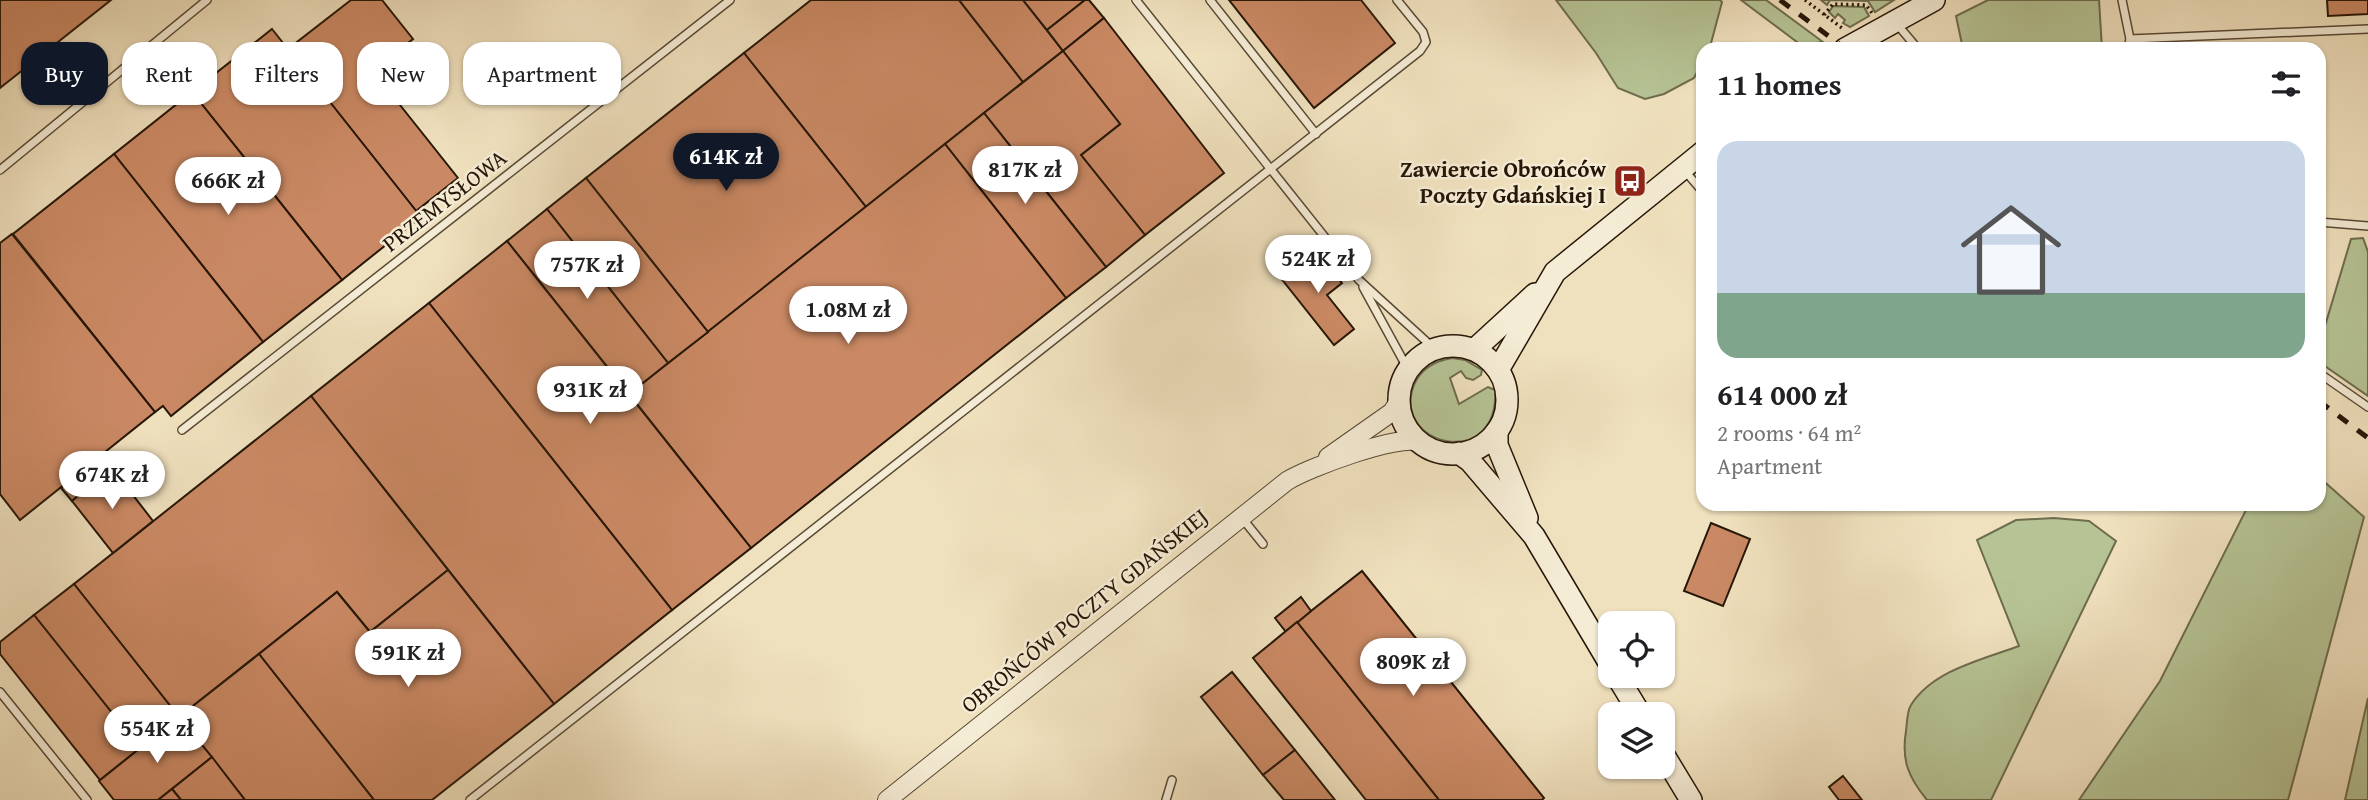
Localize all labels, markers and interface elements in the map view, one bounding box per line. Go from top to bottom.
chip: Buy [21,42,108,105]
chip: Rent [122,42,217,105]
chip: Filters [231,42,343,105]
chip: New [357,42,449,105]
chip: Apartment [463,42,621,105]
text: 11 homes [1717,62,1842,106]
icon: filters [2267,65,2305,103]
pin: 614K zł [661,134,791,193]
text: 614K zł [689,139,763,172]
street label: PRZEMYSŁOWA [375,141,513,259]
pin: 817K zł [960,146,1090,206]
text: 817K zł [988,152,1062,185]
place label: Zawiercie Obrońców Poczty Gdańskiej I [1400,152,1606,211]
pin: 666K zł [163,158,293,217]
bus stop icon: Zawiercie Obrońców Poczty Gdańskiej I [1611,162,1649,200]
text: 666K zł [191,163,265,196]
icon: home [1948,187,2074,313]
pin: 524K zł [1253,236,1383,295]
text: 524K zł [1281,241,1355,274]
pin: 757K zł [522,242,652,301]
text: 757K zł [550,247,624,280]
pin: 1.08M zł [776,286,920,346]
text: 1.08M zł [805,292,891,325]
pin: 931K zł [525,366,655,426]
text: 931K zł [553,372,627,405]
text: 614 000 zł [1717,372,1848,416]
text: 2 rooms · 64 m² [1717,416,1861,449]
text: Apartment [1717,449,1822,482]
pin: 674K zł [47,452,177,511]
text: 674K zł [75,457,149,490]
street label: OBROŃCÓW POCZTY GDAŃSKIEJ [953,500,1215,720]
map controls [1598,611,1675,779]
button: locate [1598,611,1675,688]
pin: 591K zł [343,630,473,689]
text: 591K zł [371,635,445,668]
pin: 809K zł [1348,638,1478,698]
text: 809K zł [1376,644,1450,677]
button: layers [1598,702,1675,779]
pin: 554K zł [92,706,222,765]
text: 554K zł [120,711,194,744]

